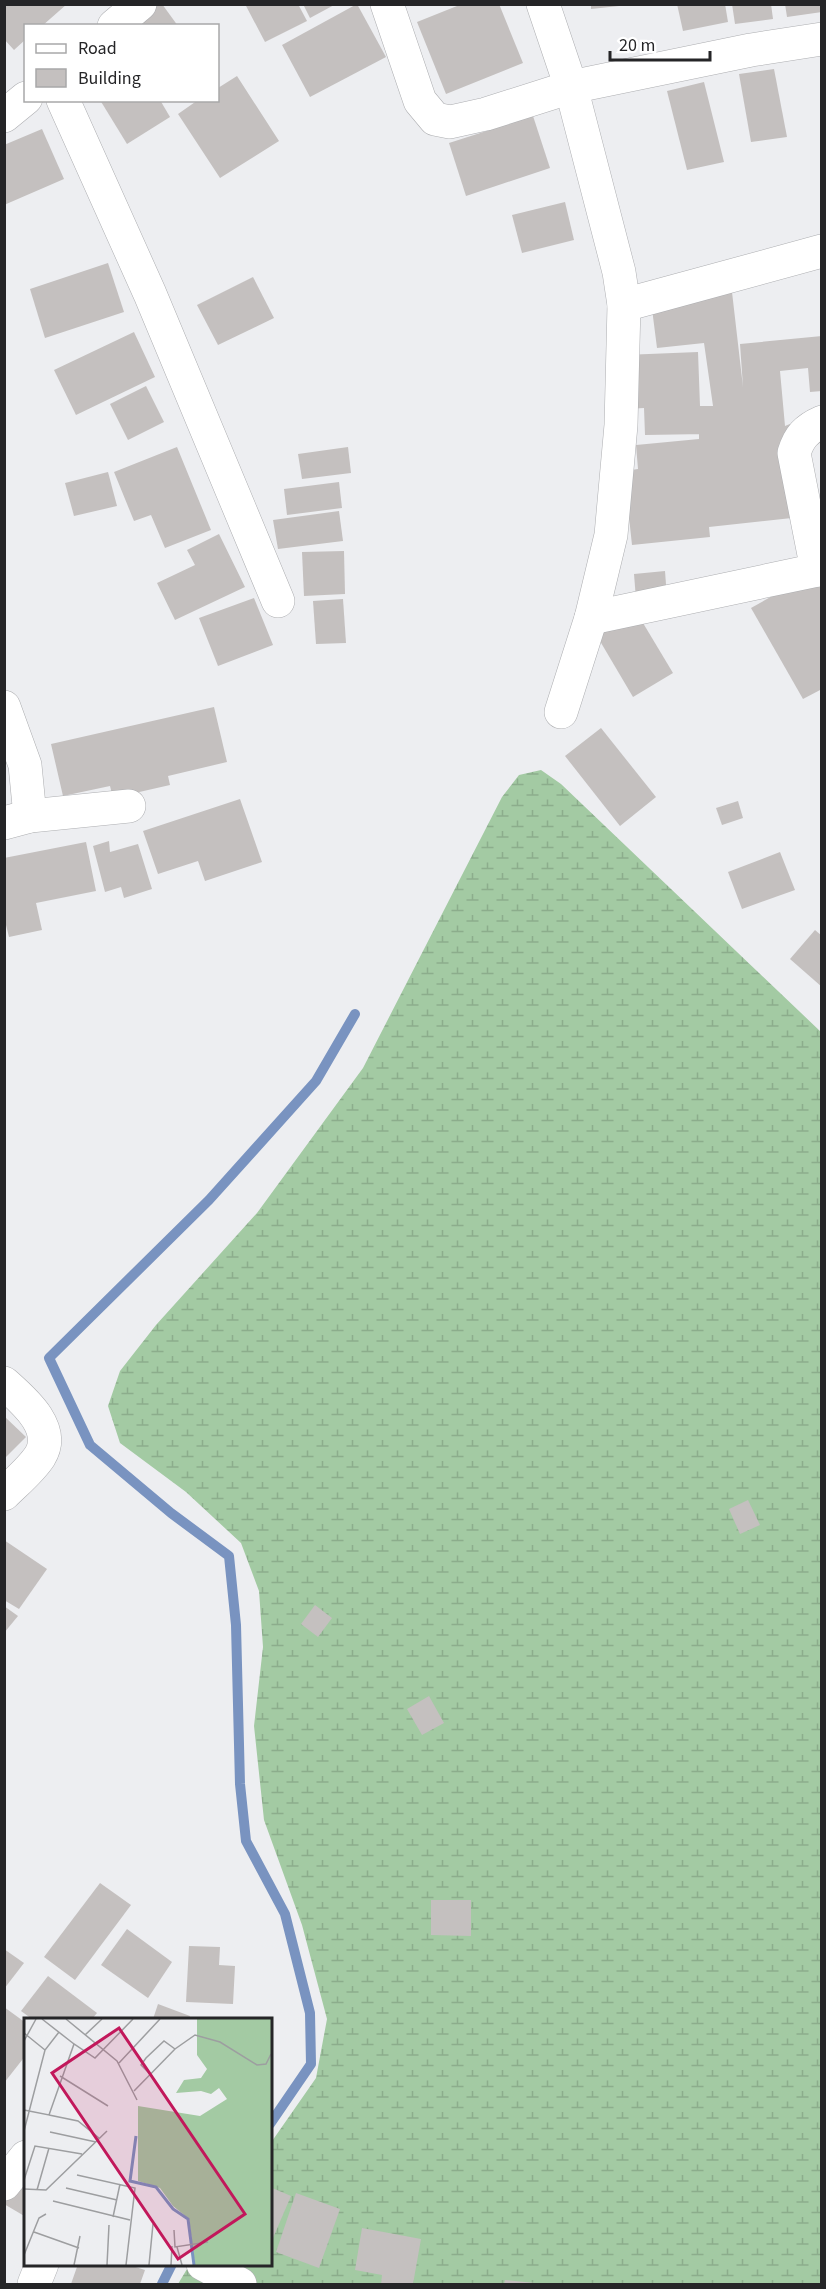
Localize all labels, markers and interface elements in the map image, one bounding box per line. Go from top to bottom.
legend [24,24,219,102]
scale bar [610,24,710,62]
text: 20 m [619,33,655,58]
text: Road [78,36,117,61]
text: Building [78,66,141,91]
inset map [24,2018,272,2265]

